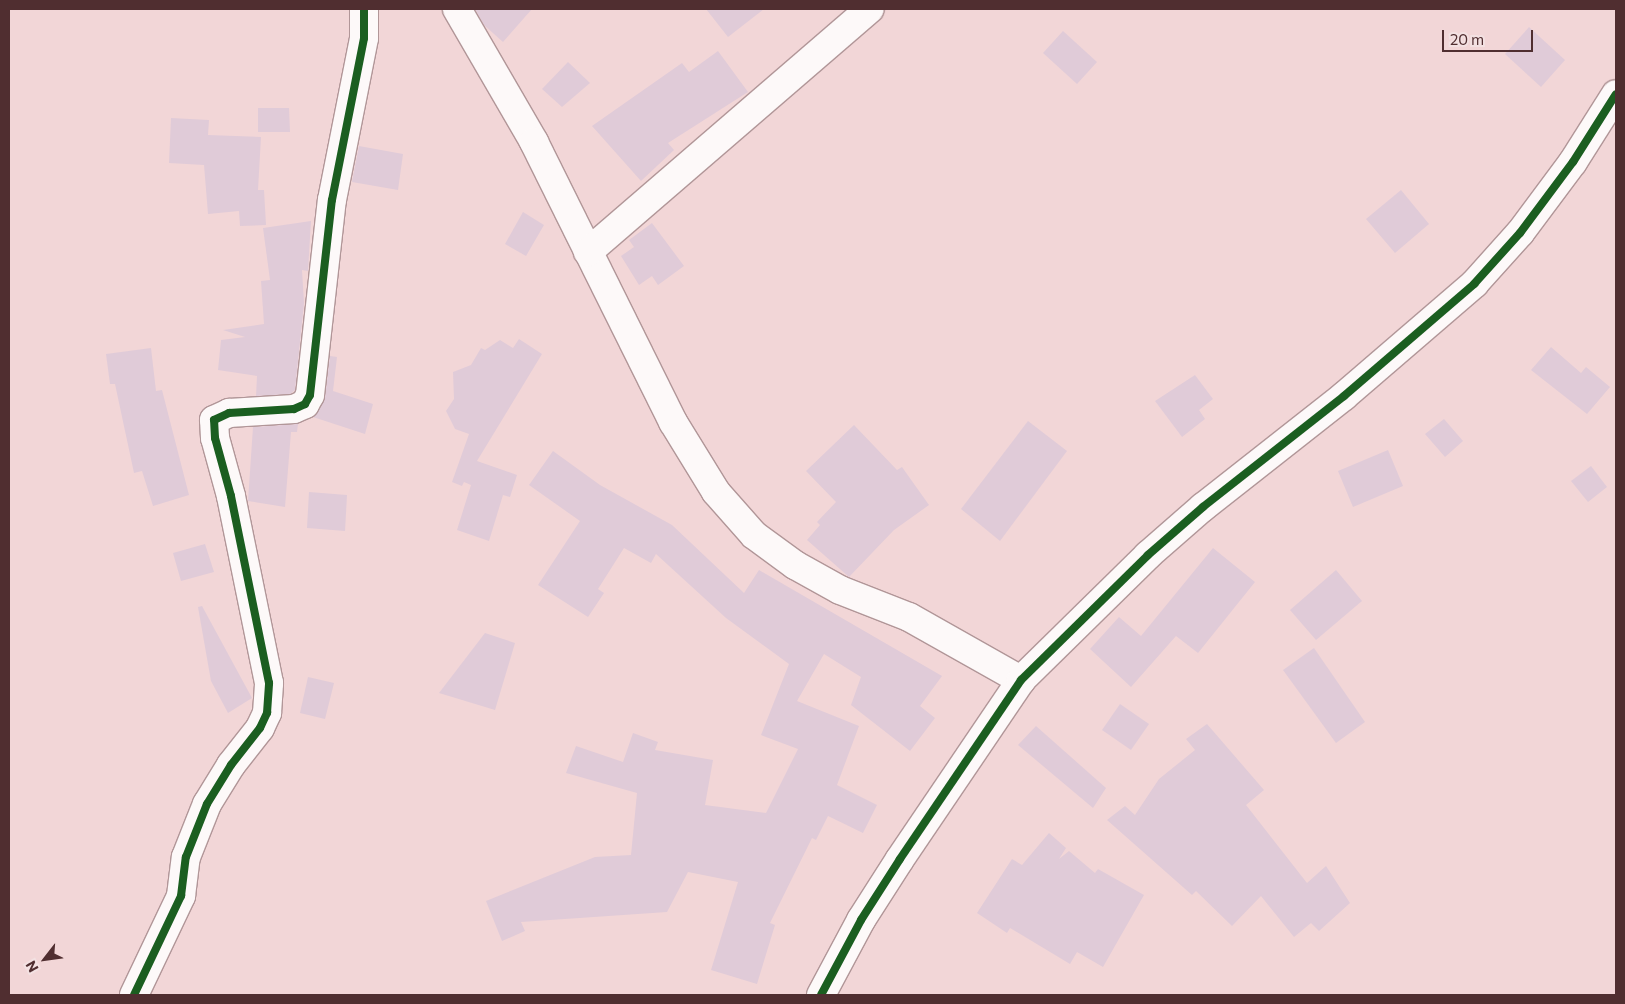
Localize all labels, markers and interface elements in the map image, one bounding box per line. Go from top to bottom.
scale bar [1445,20,1536,52]
text: 20 m [1450,30,1484,48]
north arrow [20,934,70,984]
text: N [22,958,42,976]

